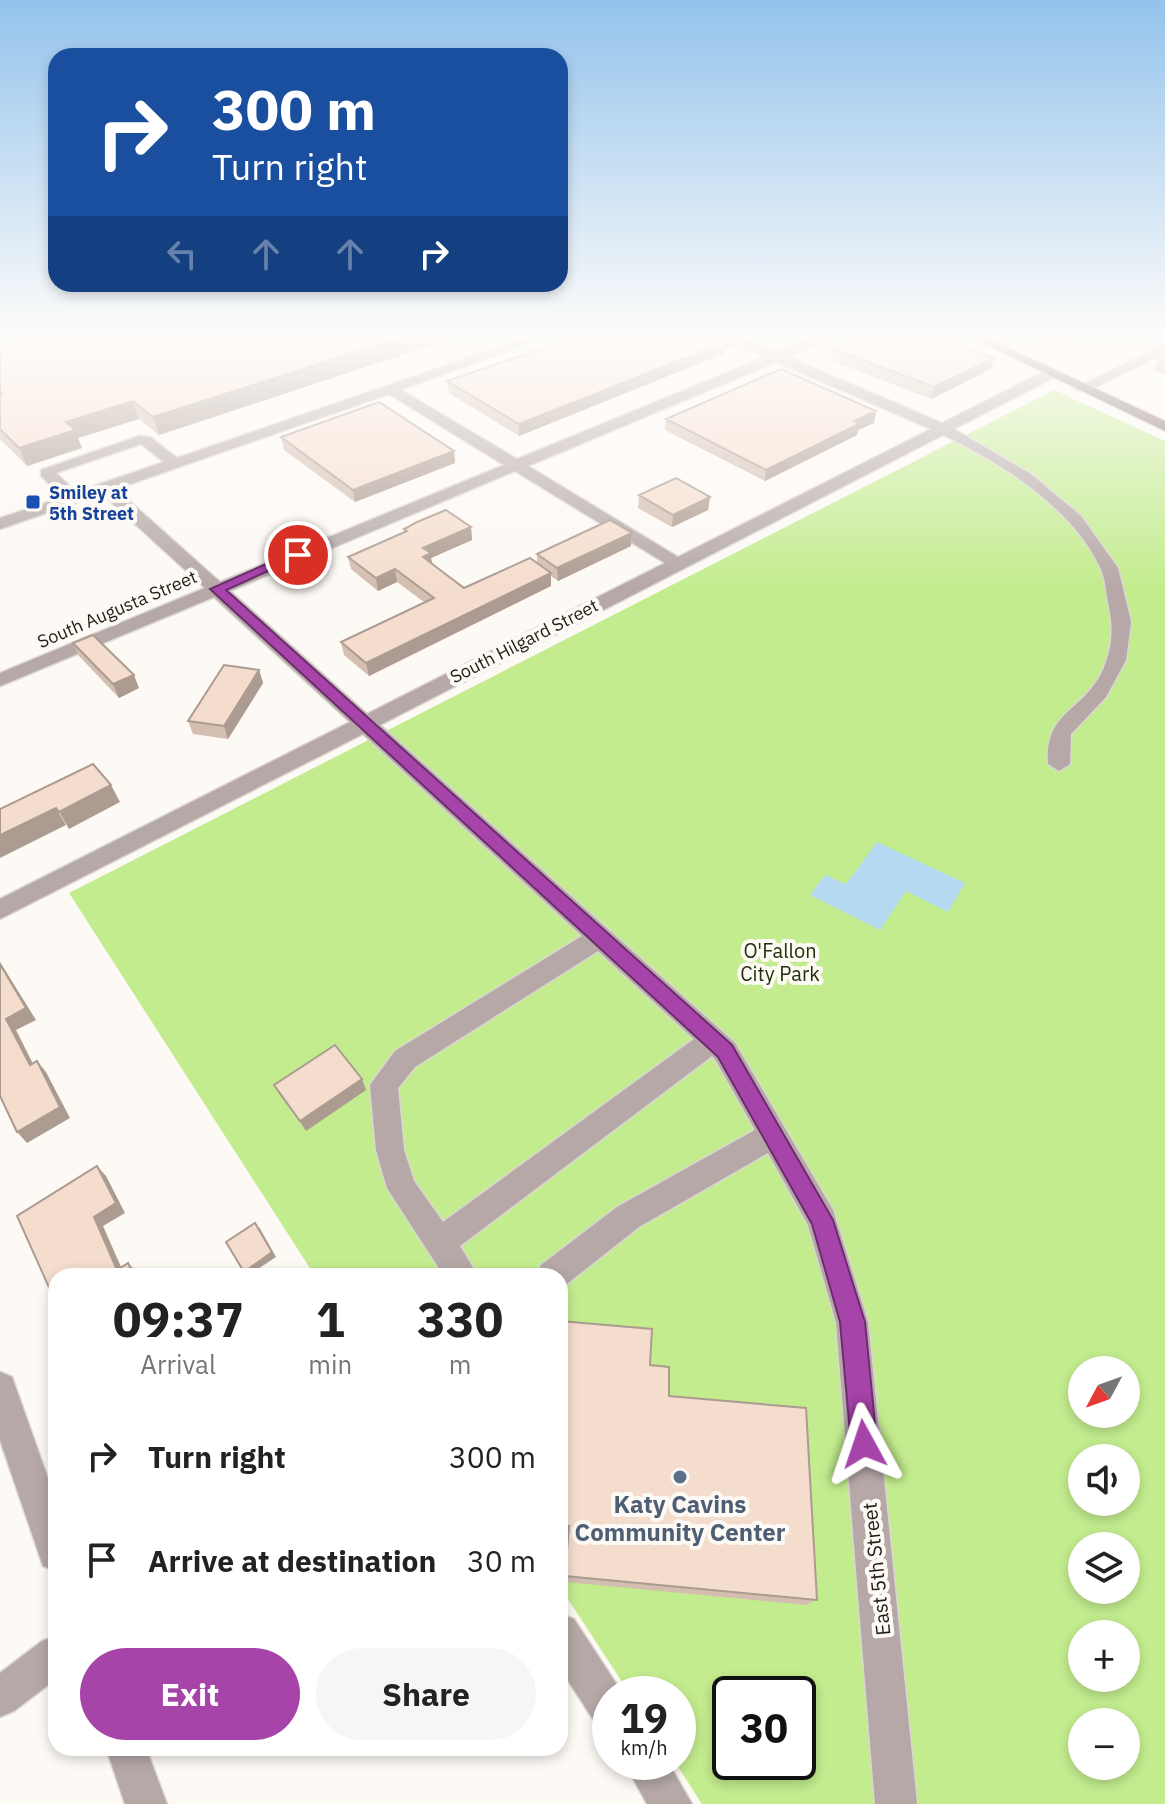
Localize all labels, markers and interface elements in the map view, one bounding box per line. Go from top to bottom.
text: 300 m [212,73,376,145]
icon: right [80,80,184,184]
text: Turn right [212,143,368,190]
icon: left [160,232,204,276]
icon: ahead [244,232,288,276]
icon: ahead [328,232,372,276]
icon: right [412,232,456,276]
place label: Smiley at 5th Street [49,481,134,525]
marker: Smiley at 5th Street [24,493,42,511]
pin [264,521,332,589]
icon: arrive [276,533,320,577]
street label: South Augusta Street [34,565,200,653]
street label: South Hilgard Street [446,594,602,688]
park label: O'Fallon City Park [740,937,820,987]
text: 09:37 [113,1288,244,1350]
text: 1 [316,1288,345,1350]
text: 330 [417,1288,503,1350]
text: Arrival [140,1347,216,1381]
text: min [308,1347,352,1381]
text: m [449,1347,471,1381]
north arrow [1068,1356,1140,1428]
map controls [1068,1356,1140,1780]
position arrow [822,1402,906,1486]
icon: right [80,1434,124,1478]
text: Turn right [148,1437,286,1476]
text: 300 m [449,1437,536,1476]
button: sound [1068,1444,1140,1516]
marker: Katy Cavins Community Center [671,1468,689,1486]
place label: Katy Cavins Community Center [575,1488,786,1548]
street label: East 5th Street [856,1501,896,1637]
button: layers [1068,1532,1140,1604]
icon: arrive [80,1538,124,1582]
text: Arrive at destination [148,1541,436,1580]
text: 30 m [467,1541,536,1580]
button: + [1068,1620,1140,1692]
button: Exit [80,1648,300,1740]
button: Share [316,1648,536,1740]
speed limit sign: 30 [712,1676,816,1780]
text: 19 [620,1692,668,1744]
button: − [1068,1708,1140,1780]
text: km/h [620,1734,668,1761]

